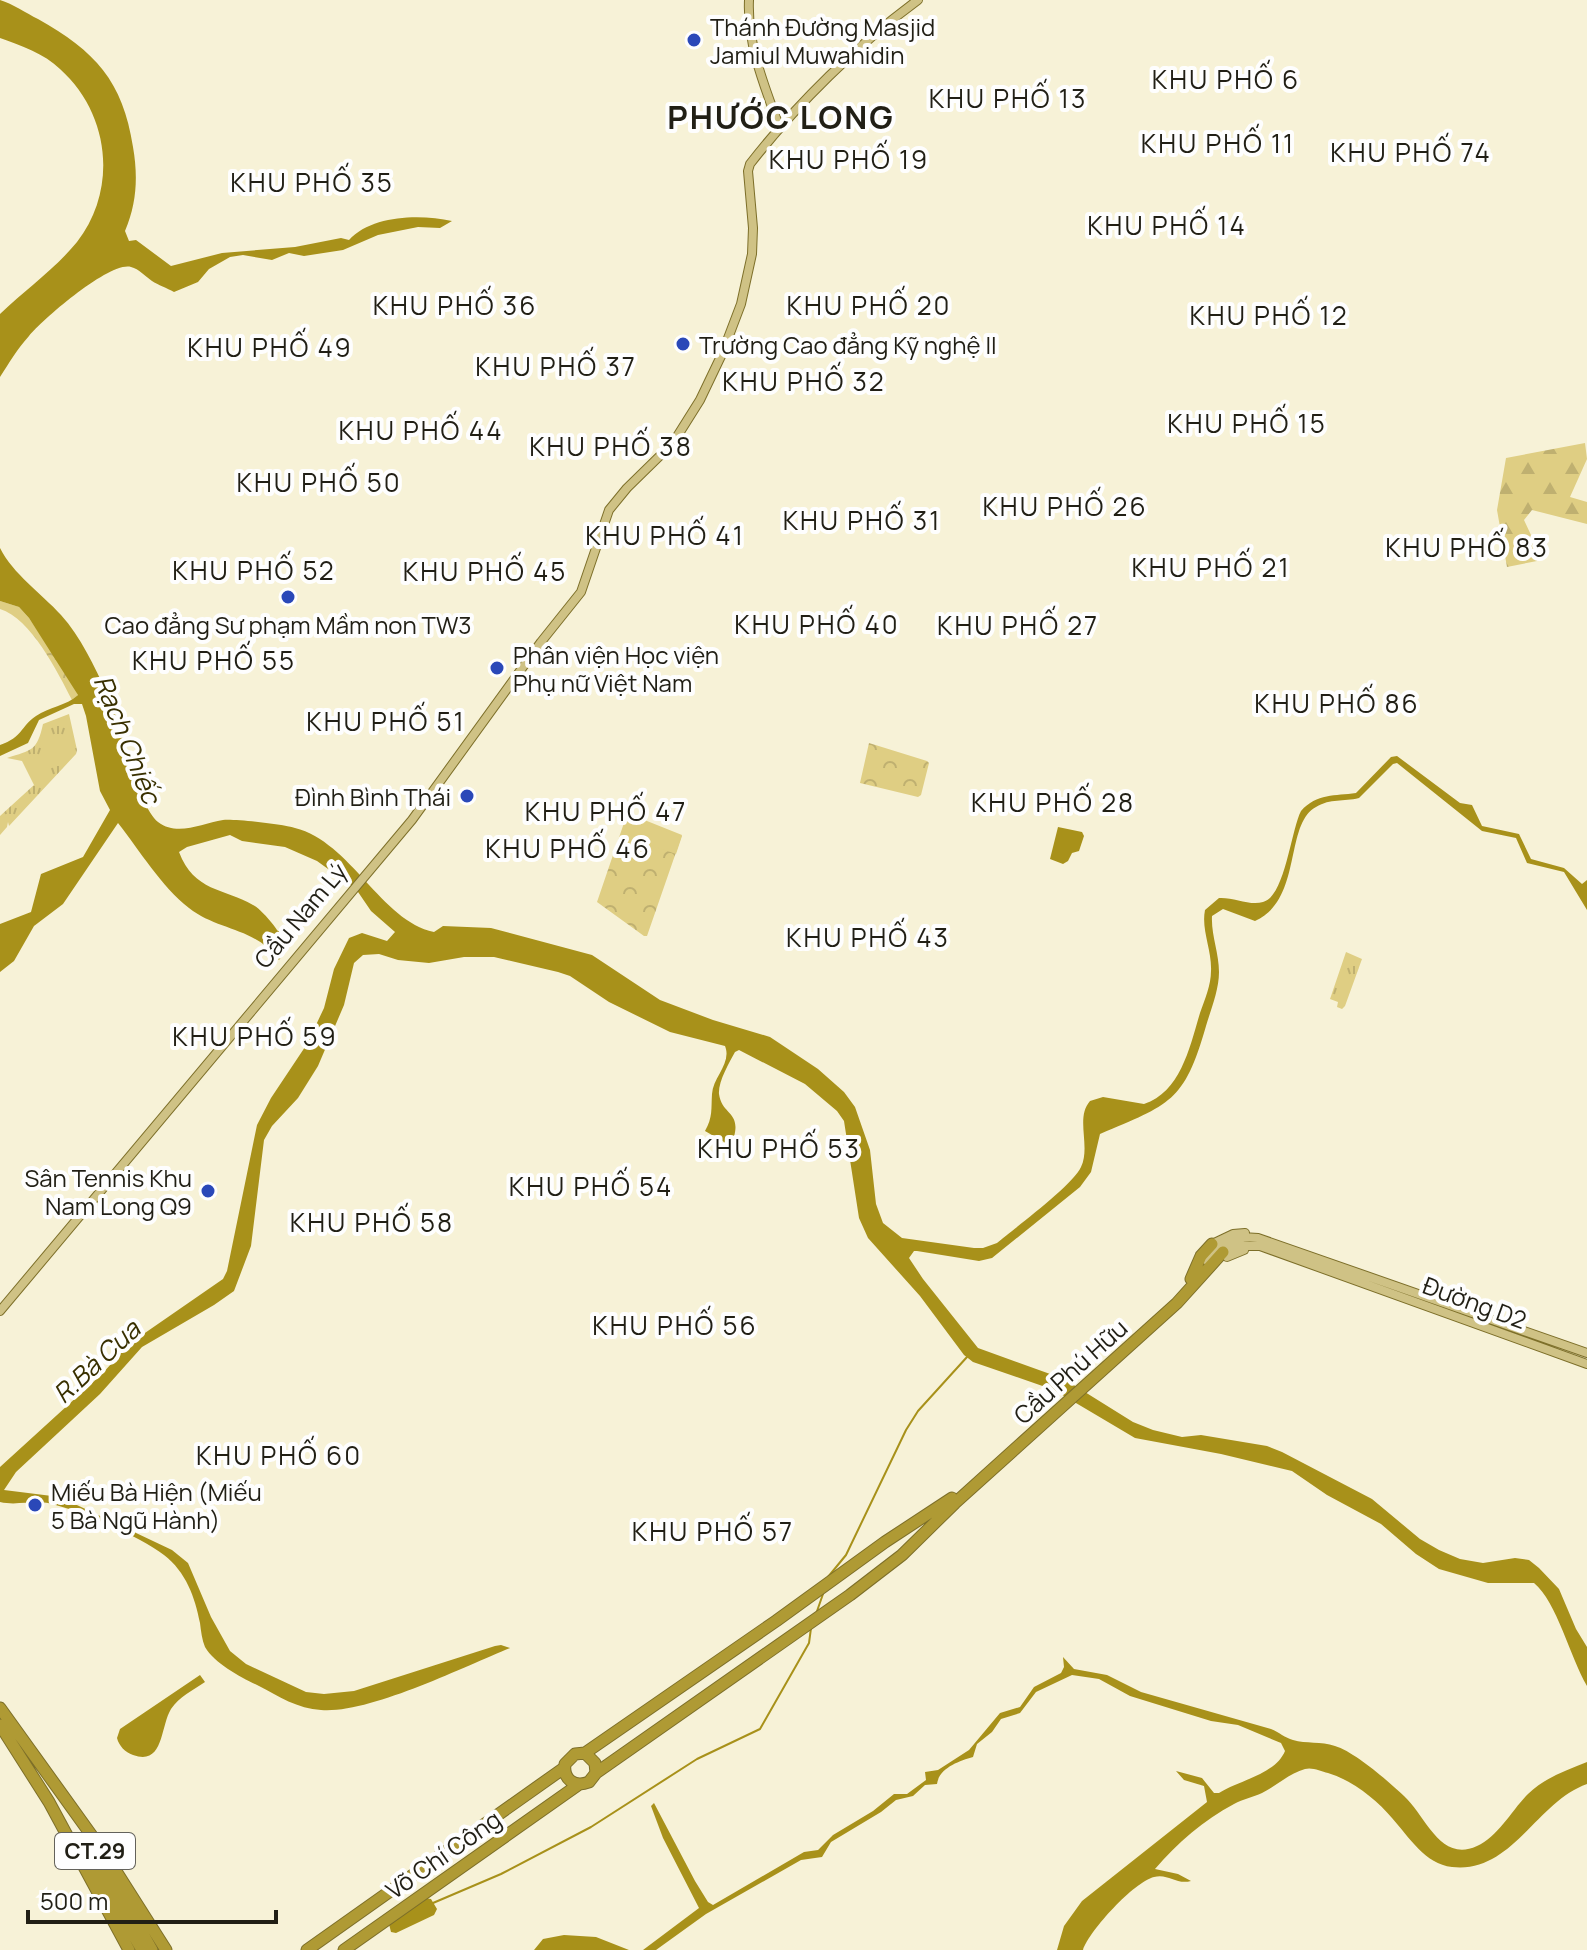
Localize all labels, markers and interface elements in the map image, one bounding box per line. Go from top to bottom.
place label: Thánh Đường Masjid Jamiul Muwahidin [710,10,935,71]
marker: Thánh Đường Masjid Jamiul Muwahidin [685,31,703,49]
district label: KHU PHỐ 6 [1152,59,1300,97]
district label: KHU PHỐ 13 [929,78,1087,116]
district label: PHƯỚC LONG [667,95,895,139]
district label: KHU PHỐ 11 [1141,123,1295,161]
district label: KHU PHỐ 74 [1330,132,1492,170]
district label: KHU PHỐ 19 [769,139,929,177]
district label: KHU PHỐ 35 [230,162,394,200]
district label: KHU PHỐ 14 [1087,205,1247,243]
district label: KHU PHỐ 36 [373,285,537,323]
district label: KHU PHỐ 20 [787,285,951,323]
district label: KHU PHỐ 12 [1189,295,1349,333]
district label: KHU PHỐ 49 [187,327,353,365]
place label: Trường Cao đẳng Kỹ nghệ II [699,328,997,361]
marker: Trường Cao đẳng Kỹ nghệ II [674,335,692,353]
district label: KHU PHỐ 37 [475,346,637,384]
district label: KHU PHỐ 32 [722,361,886,399]
district label: KHU PHỐ 15 [1167,403,1327,441]
district label: KHU PHỐ 44 [338,410,504,448]
district label: KHU PHỐ 38 [529,426,693,464]
district label: KHU PHỐ 50 [236,462,402,500]
district label: KHU PHỐ 26 [982,486,1148,524]
district label: KHU PHỐ 31 [783,500,941,538]
district label: KHU PHỐ 41 [585,515,745,553]
district label: KHU PHỐ 83 [1385,527,1549,565]
district label: KHU PHỐ 21 [1131,547,1291,585]
district label: KHU PHỐ 52 [172,550,336,588]
district label: KHU PHỐ 45 [403,551,567,589]
marker: Cao đẳng Sư phạm Mầm non TW3 [279,588,297,606]
district label: KHU PHỐ 40 [734,604,900,642]
district label: KHU PHỐ 27 [937,605,1099,643]
place label: Cao đẳng Sư phạm Mầm non TW3 [104,608,472,641]
place label: Phân viện Học viện Phụ nữ Việt Nam [513,638,719,699]
district label: KHU PHỐ 55 [132,640,296,678]
marker: Phân viện Học viện Phụ nữ Việt Nam [488,659,506,677]
water label: Rạch Chiếc [86,669,171,811]
district label: KHU PHỐ 86 [1254,683,1420,721]
district label: KHU PHỐ 51 [306,701,466,739]
place label: Đình Bình Thái [295,780,451,813]
district label: KHU PHỐ 28 [971,782,1135,820]
marker: Đình Bình Thái [458,787,476,805]
district label: KHU PHỐ 47 [525,791,687,829]
district label: KHU PHỐ 46 [485,828,651,866]
street label: Cầu Nam Lý [246,855,354,975]
district label: KHU PHỐ 43 [786,917,950,955]
district label: KHU PHỐ 59 [172,1016,338,1054]
district label: KHU PHỐ 53 [697,1128,861,1166]
place label: Sân Tennis Khu Nam Long Q9 [24,1161,192,1222]
district label: KHU PHỐ 54 [509,1166,673,1204]
marker: Sân Tennis Khu Nam Long Q9 [199,1182,217,1200]
district label: KHU PHỐ 58 [290,1202,454,1240]
street label: Đường D2 [1419,1268,1531,1336]
district label: KHU PHỐ 56 [592,1305,758,1343]
water label: R.Bà Cua [45,1310,149,1411]
street label: Cầu Phú Hữu [1006,1311,1134,1431]
district label: KHU PHỐ 60 [196,1435,362,1473]
place label: Miếu Bà Hiện (Miếu 5 Bà Ngũ Hành) [51,1475,262,1536]
marker: Miếu Bà Hiện (Miếu 5 Bà Ngũ Hành) [26,1496,44,1514]
district label: KHU PHỐ 57 [632,1511,794,1549]
street label: Võ Chí Công [379,1802,507,1906]
road number: CT.29 [55,1833,135,1869]
scale bar [28,1874,276,1924]
text: 500 m [40,1884,108,1917]

